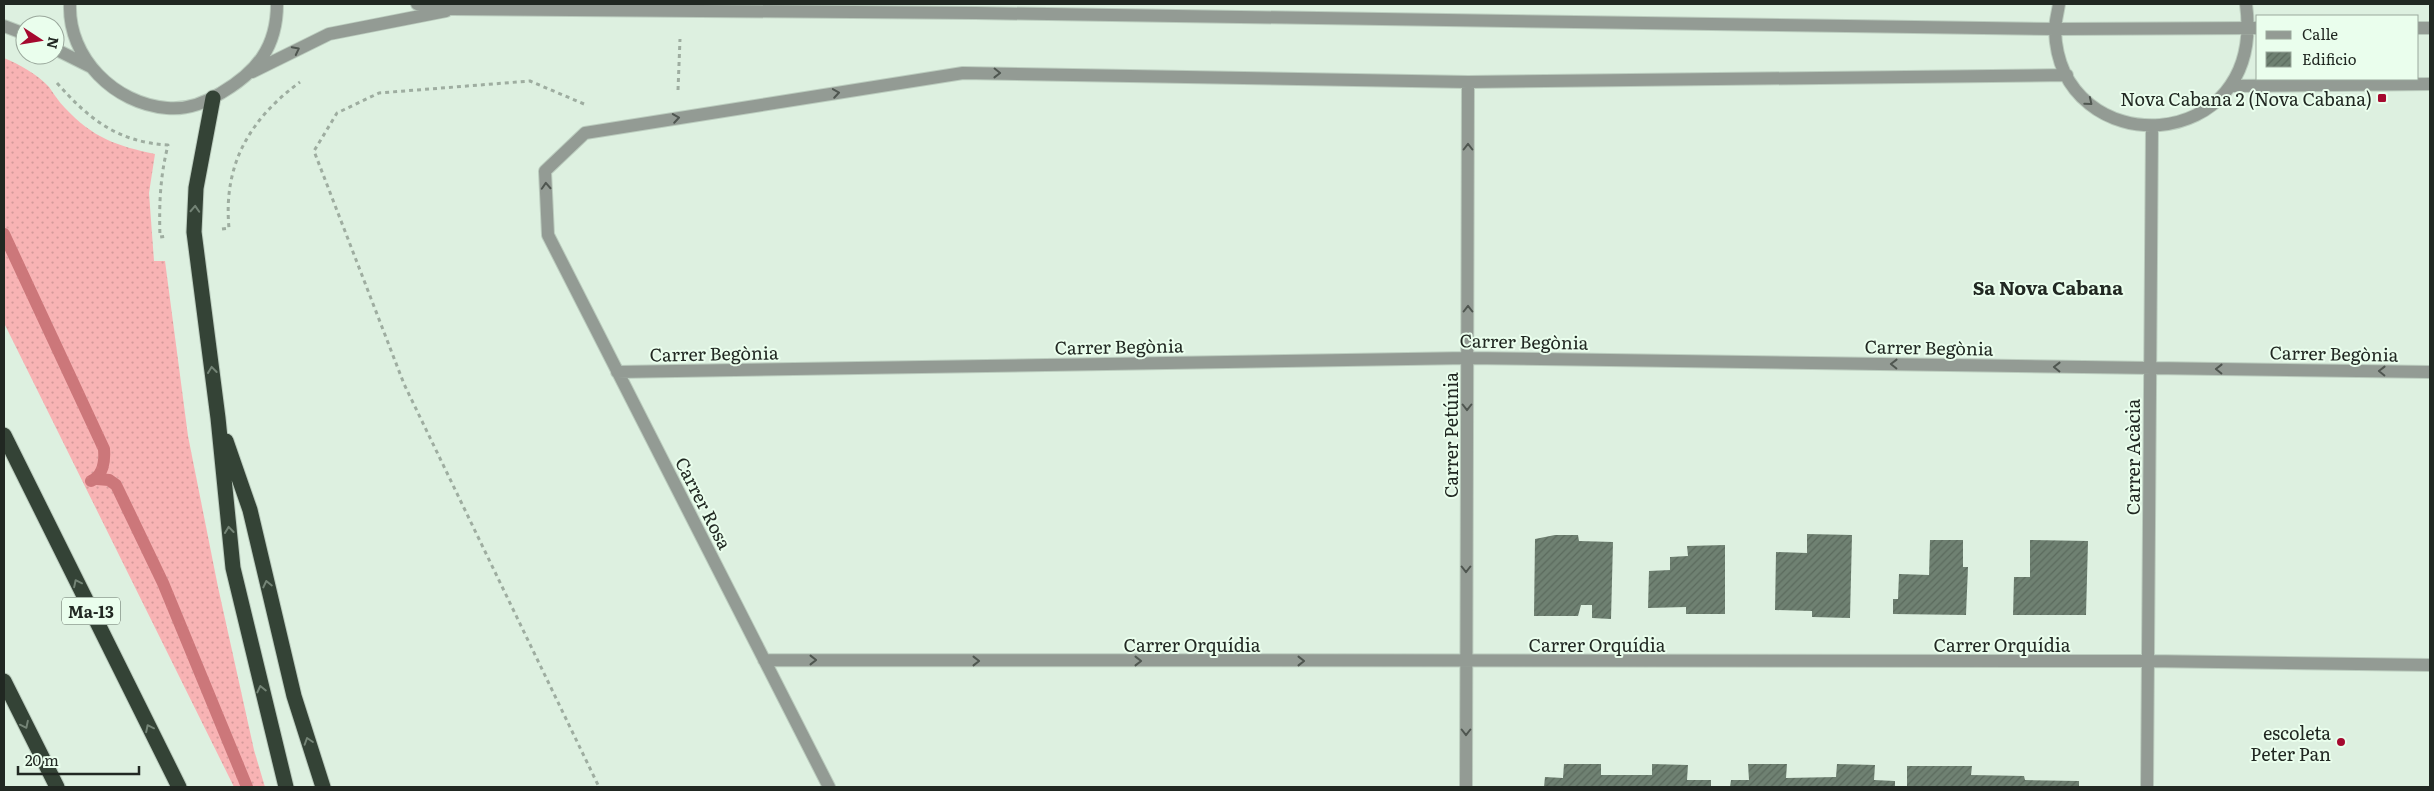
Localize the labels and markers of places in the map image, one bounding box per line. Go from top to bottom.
place label: Nova Cabana 2 (Nova Cabana) [2120,85,2372,112]
marker: Nova Cabana 2 (Nova Cabana) [2376,92,2388,104]
place label: escoleta Peter Pan [2250,719,2331,767]
marker: escoleta Peter Pan [2335,736,2347,748]

